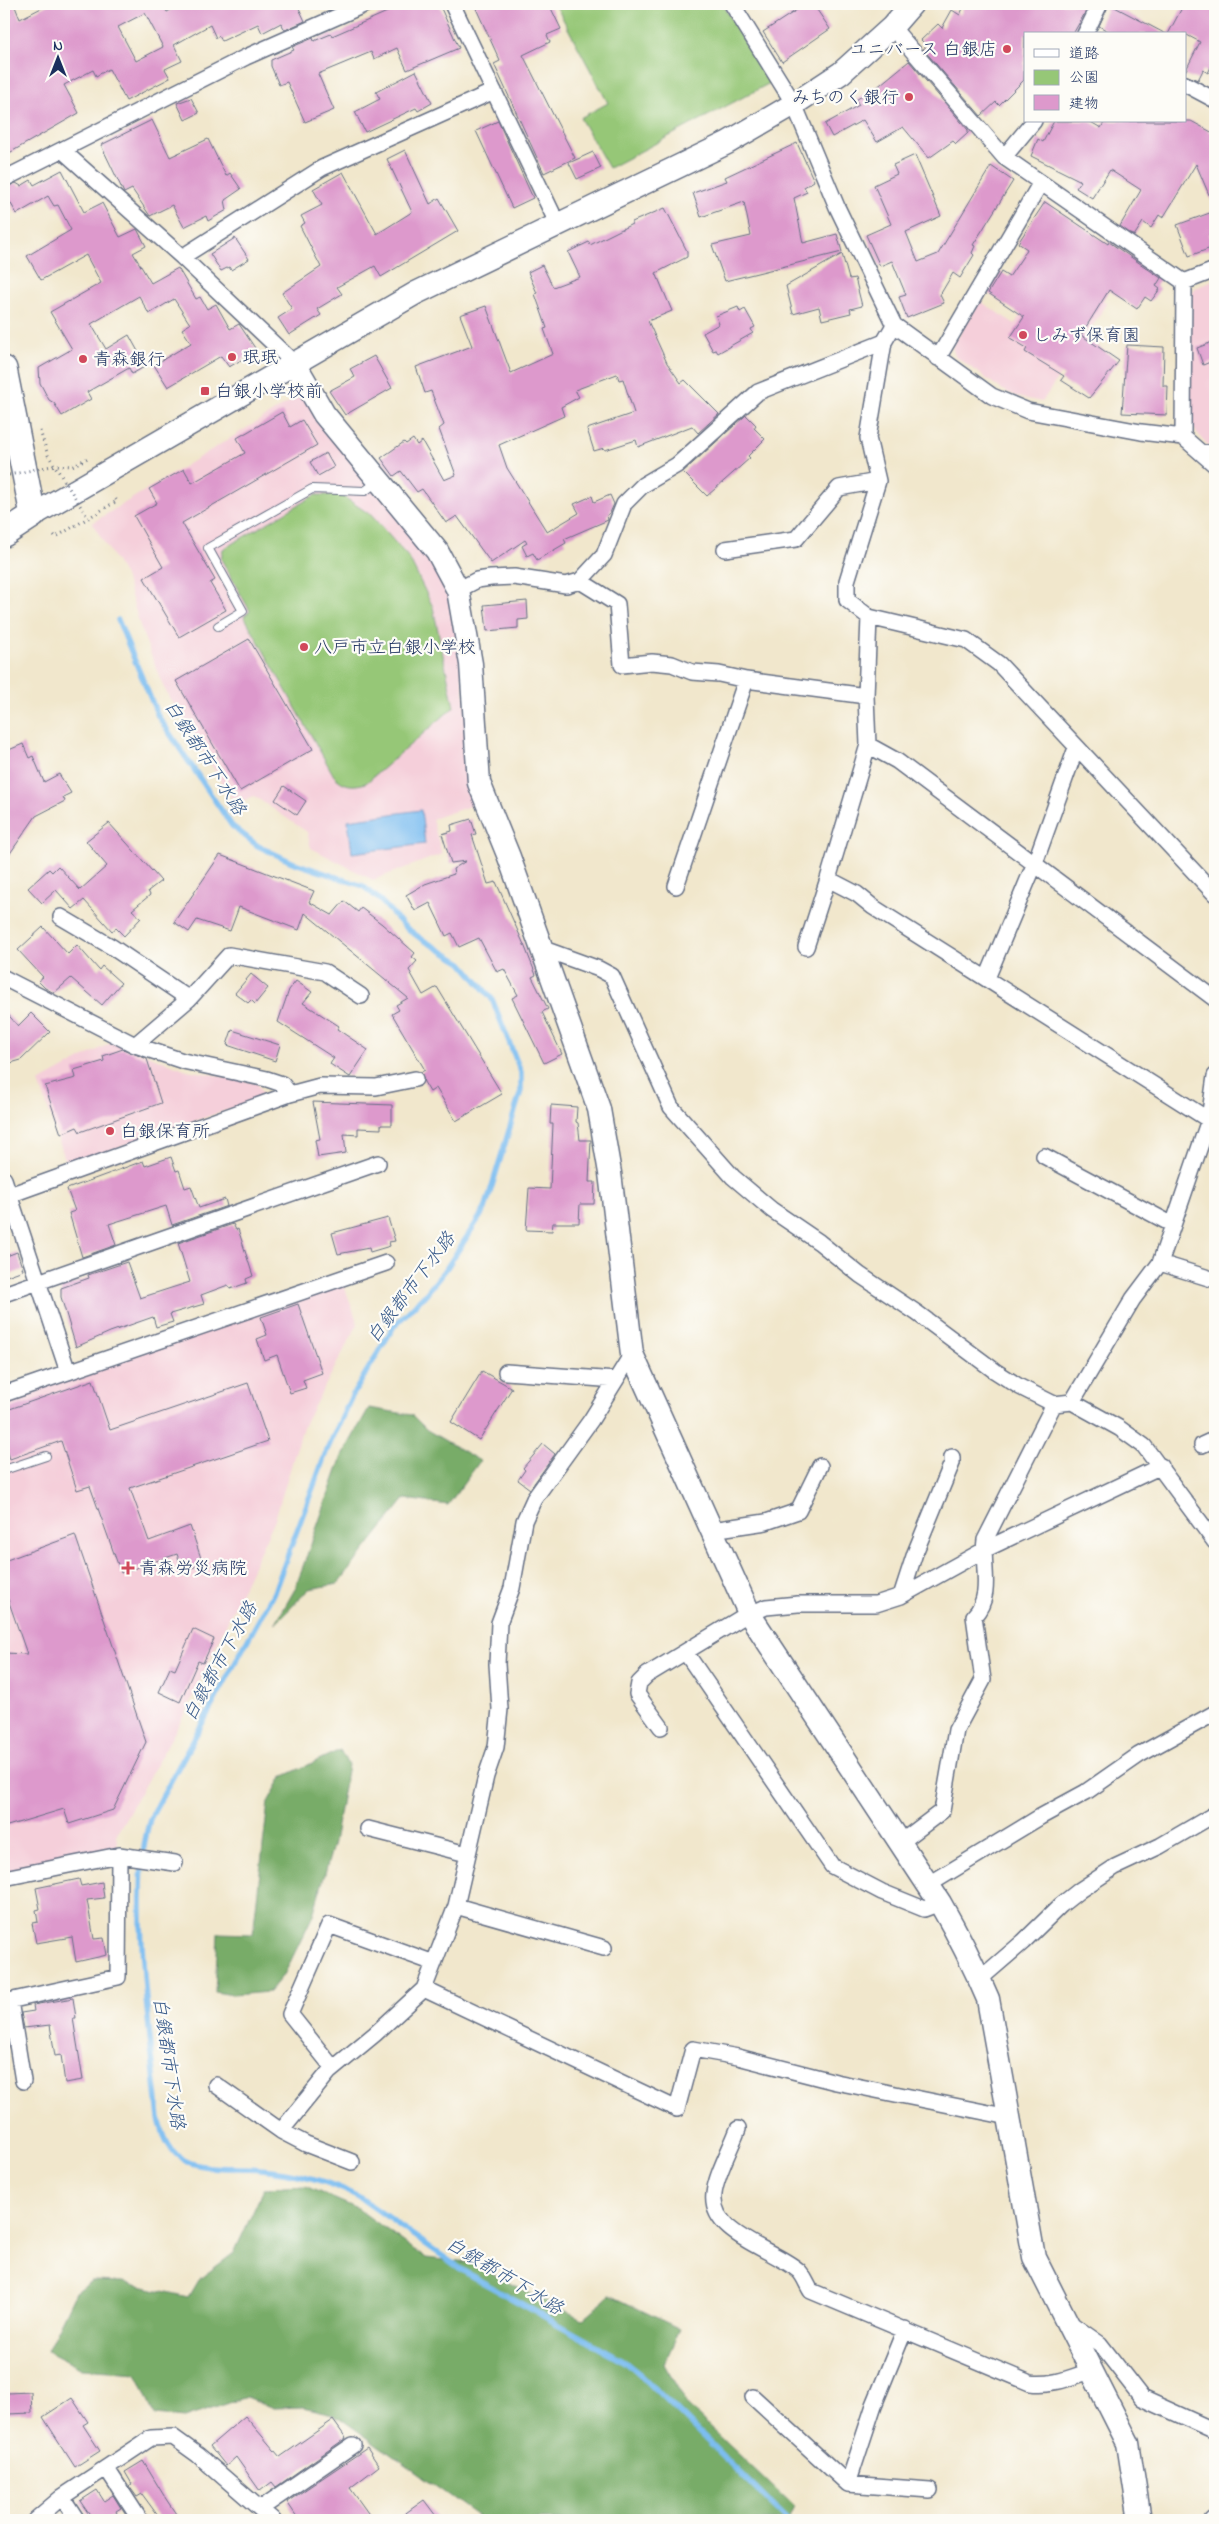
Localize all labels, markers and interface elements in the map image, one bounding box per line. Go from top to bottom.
north arrow [32,32,82,82]
legend [1024,32,1186,122]
text: N [53,36,63,57]
place label: ユニバース 白銀店 [850,38,997,64]
marker: ユニバース 白銀店 [1001,43,1013,55]
text: 道路 [1069,43,1099,65]
text: 公園 [1069,67,1099,89]
place label: みちのく銀行 [792,86,899,112]
marker: みちのく銀行 [903,91,915,103]
text: 建物 [1069,93,1099,115]
place label: しみず保育園 [1033,324,1140,350]
marker: しみず保育園 [1017,329,1029,341]
place label: 珉珉 [242,346,278,372]
place label: 青森銀行 [93,348,165,374]
marker: 珉珉 [226,351,238,363]
marker: 青森銀行 [77,353,89,365]
place label: 白銀小学校前 [215,380,323,406]
marker: 白銀小学校前 [199,385,211,397]
place label: 八戸市立白銀小学校 [314,636,476,662]
marker: 八戸市立白銀小学校 [298,641,310,653]
water label: 白銀都市下水路 [156,695,252,822]
place label: 白銀保育所 [120,1120,210,1146]
marker: 白銀保育所 [104,1125,116,1137]
water label: 白銀都市下水路 [361,1226,463,1350]
place label: 青森労災病院 [139,1557,247,1583]
marker: 青森労災病院 [121,1561,135,1575]
water label: 白銀都市下水路 [177,1597,266,1727]
water label: 白銀都市下水路 [145,1996,190,2132]
water label: 白銀都市下水路 [440,2231,569,2323]

